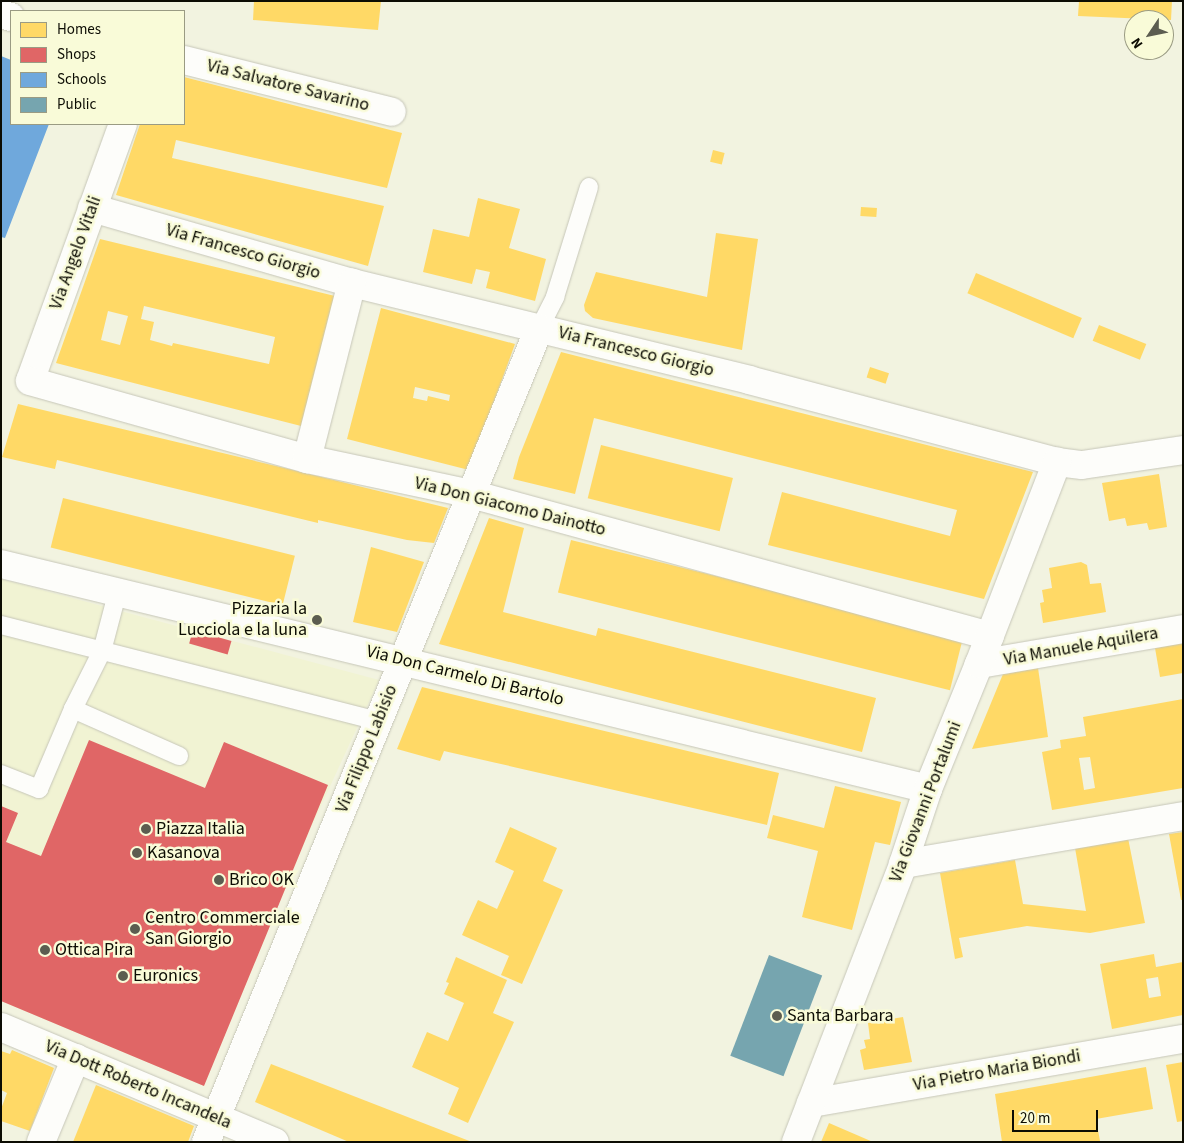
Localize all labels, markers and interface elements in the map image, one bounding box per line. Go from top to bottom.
legend [10,10,185,125]
north arrow [1124,10,1174,60]
text: Homes [57,19,101,40]
text: N [1126,33,1148,52]
text: Shops [57,44,96,65]
street label: Via Salvatore Savarino [204,55,372,117]
text: Schools [57,69,106,90]
text: Public [57,94,96,115]
street label: Via Angelo Vitali [45,193,107,313]
street label: Via Francesco Giorgio [163,220,323,284]
street label: Via Francesco Giorgio [556,322,716,382]
street label: Via Don Giacomo Dainotto [412,473,608,541]
place label: Pizzaria la Lucciola e la luna [178,599,307,642]
marker: Pizzaria la Lucciola e la luna [311,614,323,626]
street label: Via Manuele Aquilera [1002,623,1160,671]
street label: Via Don Carmelo Di Bartolo [364,641,566,711]
street label: Via Filippo Labisio [332,682,402,816]
street label: Via Giovanni Portalumi [885,718,967,886]
place label: Piazza Italia [156,818,245,840]
marker: Piazza Italia [140,823,152,835]
place label: Kasanova [147,842,220,864]
marker: Kasanova [131,847,143,859]
place label: Brico OK [229,869,294,891]
marker: Brico OK [213,874,225,886]
place label: Centro Commerciale San Giorgio [145,908,300,951]
marker: Centro Commerciale San Giorgio [129,923,141,935]
place label: Ottica Pira [55,939,133,961]
marker: Ottica Pira [39,944,51,956]
place label: Euronics [133,965,198,987]
marker: Euronics [117,970,129,982]
place label: Santa Barbara [787,1005,893,1027]
marker: Santa Barbara [771,1010,783,1022]
street label: Via Dott Roberto Incandela [41,1036,235,1134]
street label: Via Pietro Maria Biondi [912,1046,1082,1096]
scale bar [1014,1100,1100,1132]
text: 20 m [1020,1108,1050,1129]

